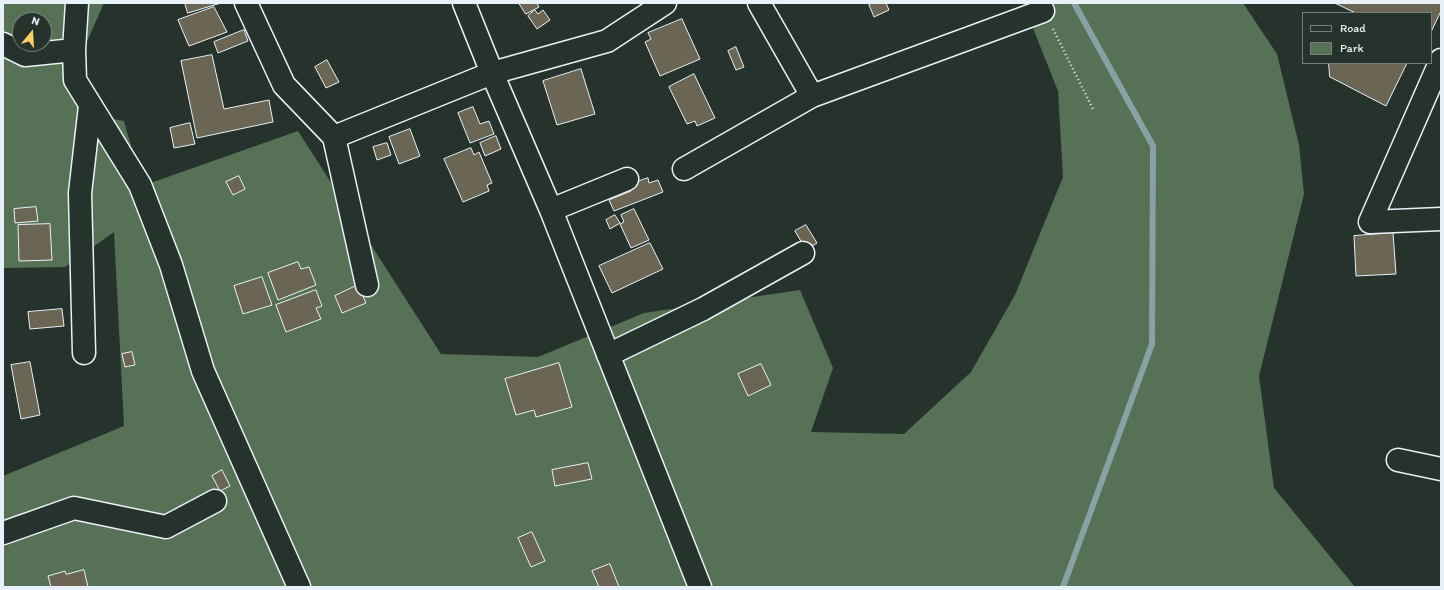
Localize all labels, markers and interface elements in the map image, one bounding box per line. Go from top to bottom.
north arrow [12,12,52,52]
legend [1302,12,1432,64]
text: N [30,14,41,28]
text: Road [1340,21,1366,35]
text: Park [1340,41,1364,55]

